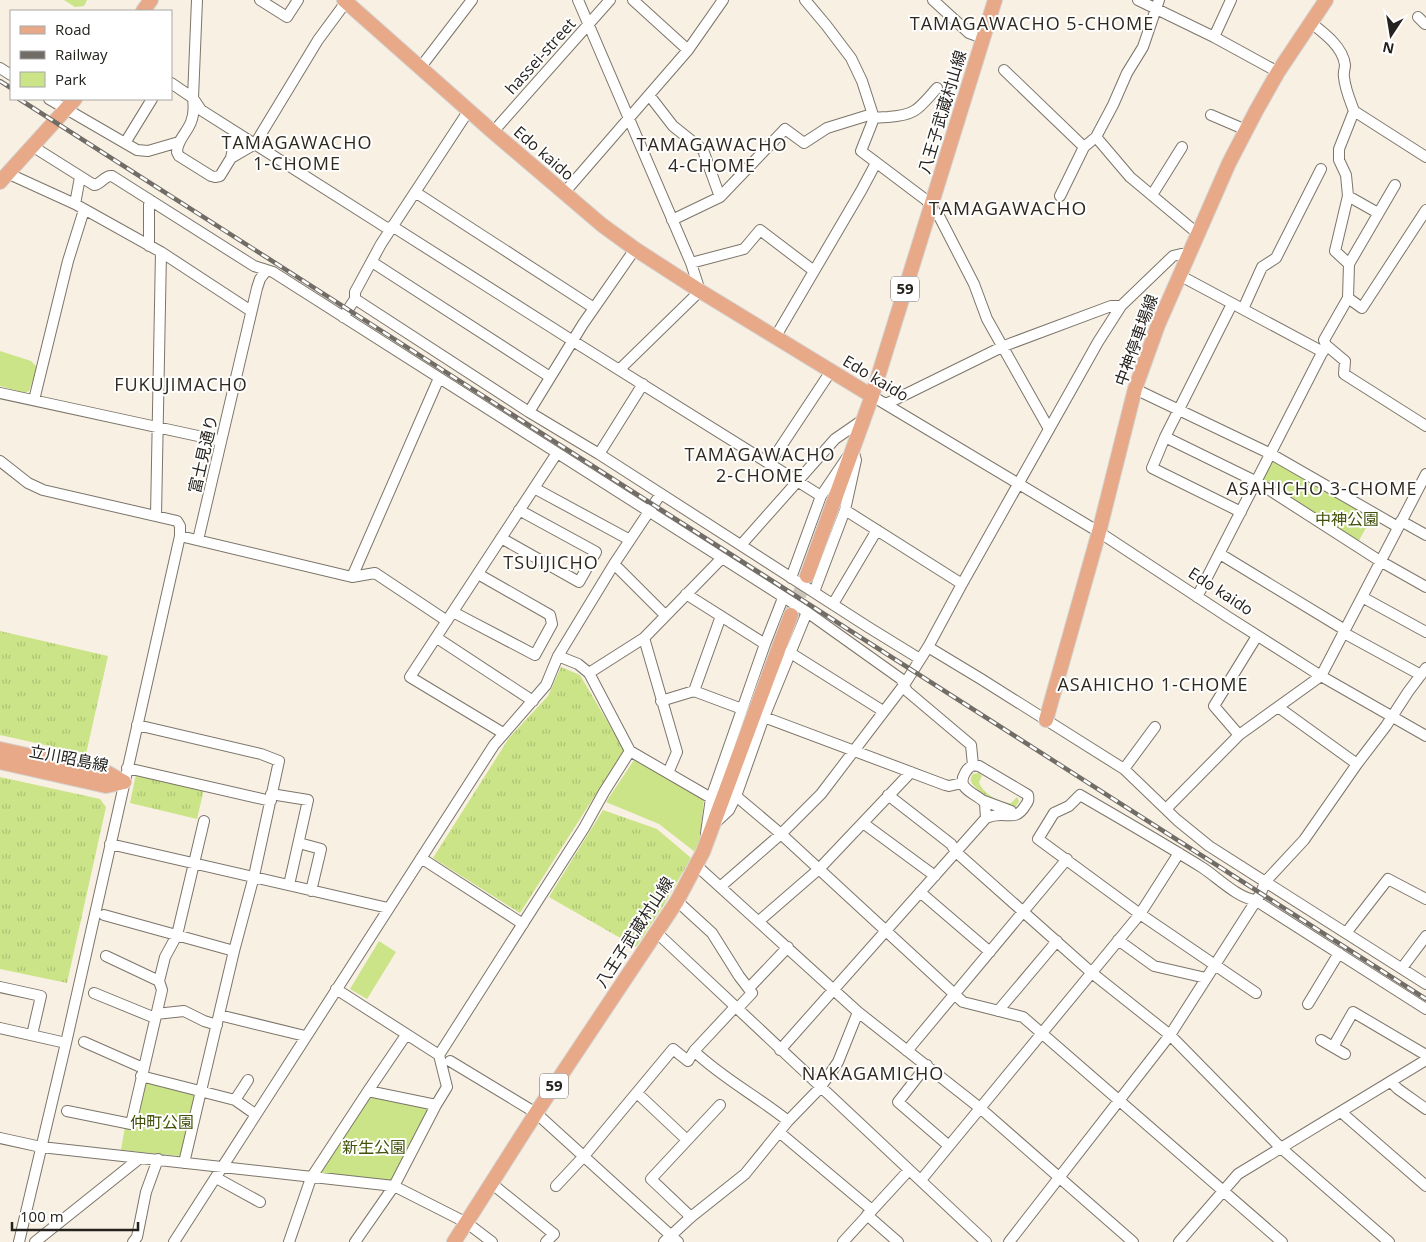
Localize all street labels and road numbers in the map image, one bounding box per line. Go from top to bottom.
street label: hassei-street [500,13,580,99]
street label: 八王子武蔵村山線 [913,48,971,176]
street label: Edo kaido [509,121,579,185]
road number: 59 [891,276,919,302]
street label: 中神停車場線 [1109,291,1163,389]
street label: Edo kaido [839,350,913,406]
street label: 富士見通り [183,413,223,495]
street label: Edo kaido [1184,562,1258,620]
street label: 立川昭島線 [28,740,110,776]
street label: 八王子武蔵村山線 [590,872,678,992]
road number: 59 [540,1074,568,1098]

